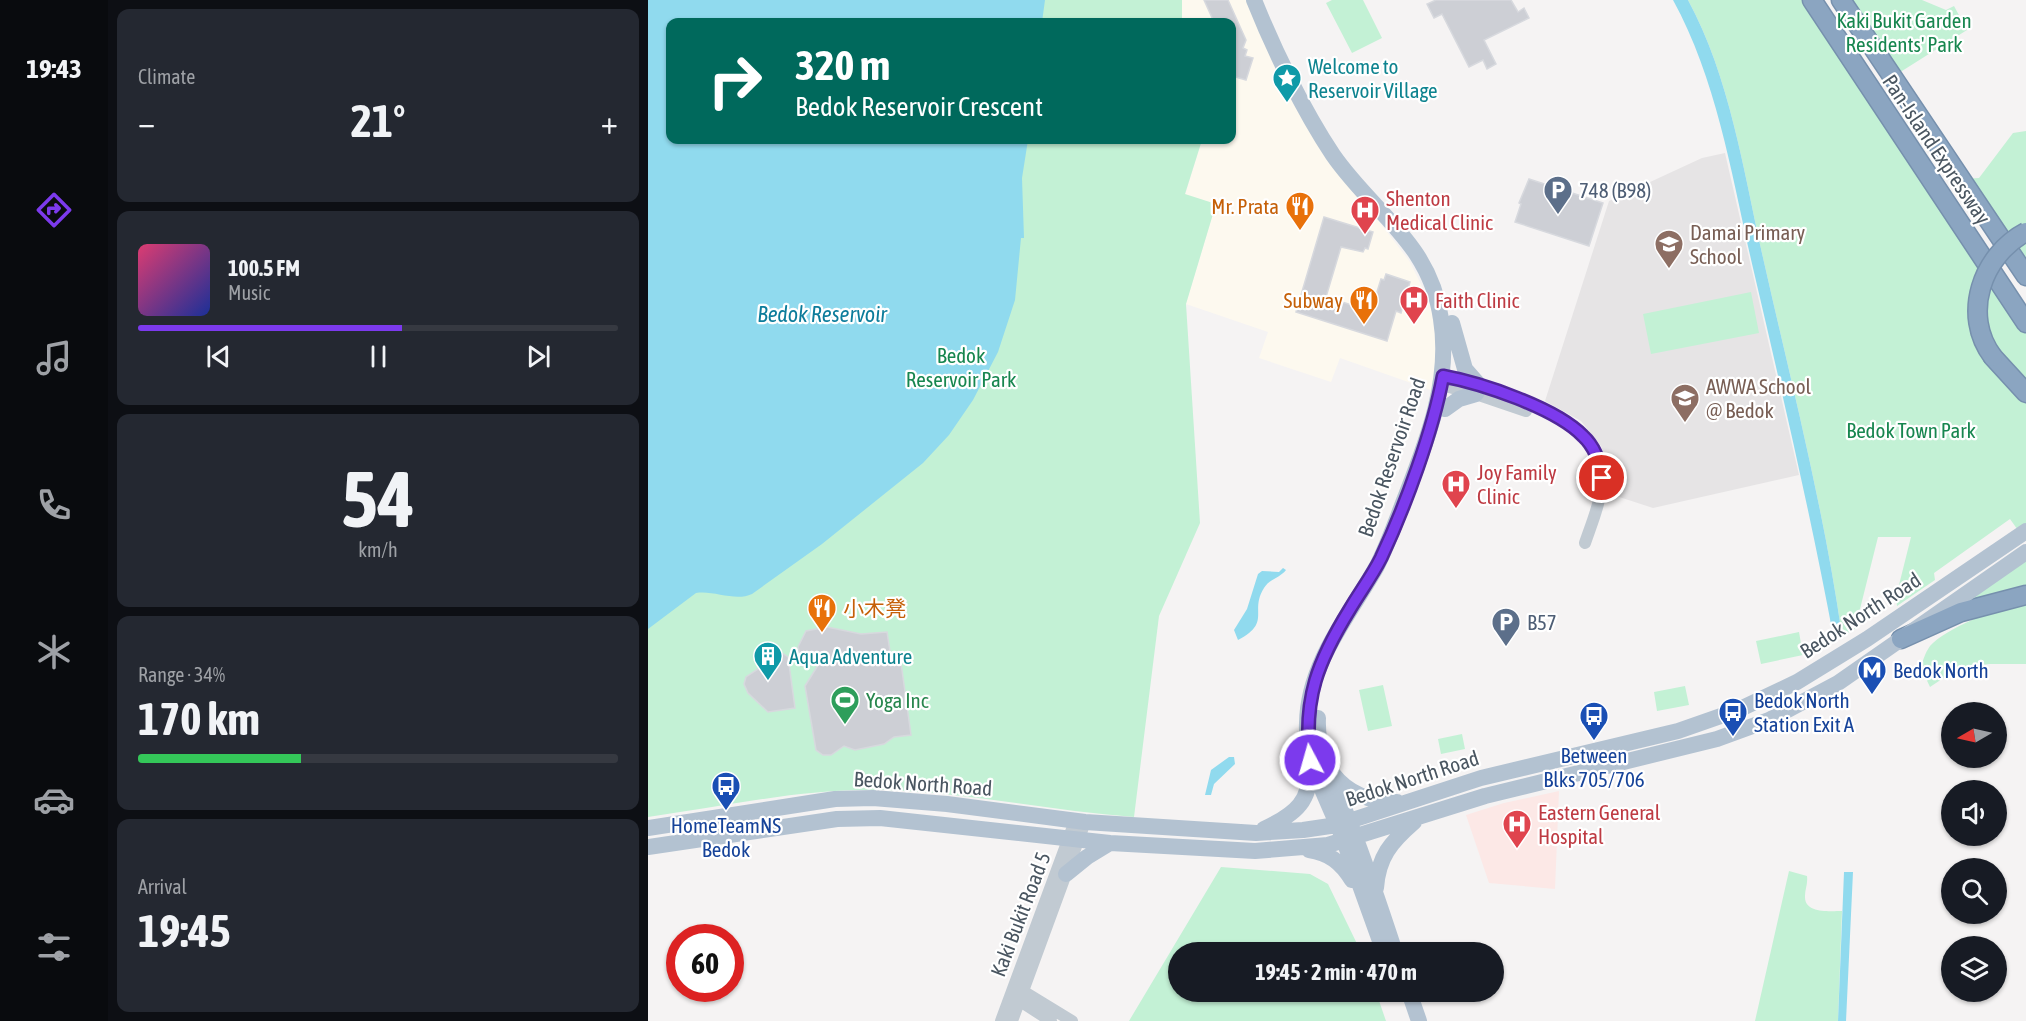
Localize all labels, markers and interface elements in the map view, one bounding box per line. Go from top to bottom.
park label: Kaki Bukit Garden Residents' Park [1836,8,1972,56]
text: 320 m [795,41,890,89]
icon: right [696,42,774,120]
text: 19:43 [26,53,82,84]
place label: Welcome to Reservoir Village [1308,54,1438,102]
place icon: Welcome to Reservoir Village [1271,62,1303,104]
text: Climate [138,65,195,88]
street label: Pan-Island Expressway [1878,70,1996,228]
text: Bedok Reservoir Crescent [795,91,1043,122]
text: 21° [351,95,405,147]
text: − [138,103,155,141]
text: + [601,103,618,141]
parking icon: 748 (B98) [1542,174,1574,216]
place label: 748 (B98) [1579,178,1651,202]
place label: Shenton Medical Clinic [1386,186,1493,234]
icon: directions [33,189,75,231]
restaurant icon: Mr. Prata [1284,190,1316,232]
place label: Mr. Prata [1211,194,1279,218]
hospital icon: Shenton Medical Clinic [1349,194,1381,236]
place label: Damai Primary School [1690,220,1806,268]
school or university icon: Damai Primary School [1653,228,1685,270]
text: 100.5 FM [228,255,300,281]
text: Music [228,281,270,304]
restaurant icon: Subway [1348,284,1380,326]
hospital icon: Faith Clinic [1398,284,1430,326]
place label: Subway [1284,288,1343,312]
place label: Faith Clinic [1435,288,1520,312]
water label: Bedok Reservoir [757,301,888,327]
icon: music [33,337,75,379]
icon: previous [202,340,235,373]
icon: pause [362,340,395,373]
icon: next [522,340,555,373]
park label: Bedok Reservoir Park [906,343,1016,391]
street label: Bedok Reservoir Road [1352,374,1430,540]
place label: AWWA School @ Bedok [1706,374,1812,422]
school or university icon: AWWA School @ Bedok [1669,382,1701,424]
park label: Bedok Town Park [1846,418,1976,442]
pin [1576,452,1627,503]
text: 54 [341,454,415,544]
place label: Joy Family Clinic [1477,460,1557,508]
icon: arrive [1585,461,1618,494]
hospital icon: Joy Family Clinic [1440,468,1472,510]
icon: phone [33,484,75,526]
text: km/h [358,538,398,561]
street label: Bedok North Road [1795,567,1925,663]
restaurant icon: 小木凳 [806,592,838,634]
place label: 小木凳 [843,596,906,620]
parking icon: B57 [1490,606,1522,648]
place label: B57 [1527,610,1557,634]
icon: climate [33,631,75,673]
building icon: Aqua Adventure [752,640,784,682]
place label: Aqua Adventure [789,644,912,668]
metro station icon: Bedok North [1856,654,1888,696]
place label: Bedok North [1893,658,1989,682]
text: Range · 34% [138,663,225,686]
sports icon: Yoga Inc [829,684,861,726]
place label: Yoga Inc [866,688,929,712]
place label: Bedok North Station Exit A [1754,688,1855,736]
text: 170 km [138,693,260,745]
bus stop icon: Bedok North Station Exit A [1717,696,1749,738]
bus stop icon: Between Blks 705/706 [1578,700,1610,742]
north arrow [1941,702,2007,768]
map controls [1941,702,2007,1002]
position arrow [1278,728,1342,792]
place label: Between Blks 705/706 [1543,743,1645,791]
street label: Bedok North Road [1342,745,1482,811]
street label: Bedok North Road [853,766,993,800]
bus stop icon: HomeTeamNS Bedok [710,770,742,812]
icon: car [33,779,75,821]
button: sound [1941,780,2007,846]
place label: Eastern General Hospital [1538,800,1661,848]
hospital icon: Eastern General Hospital [1501,808,1533,850]
place label: HomeTeamNS Bedok [671,813,781,861]
street label: Kaki Bukit Road 5 [985,848,1055,980]
button: search [1941,858,2007,924]
text: Arrival [138,875,187,898]
text: 19:45 [138,905,231,957]
speed limit sign: 60 [666,924,744,1002]
icon: filters [33,926,75,968]
button: layers [1941,936,2007,1002]
text: 19:45 · 2 min · 470 m [1255,959,1417,985]

